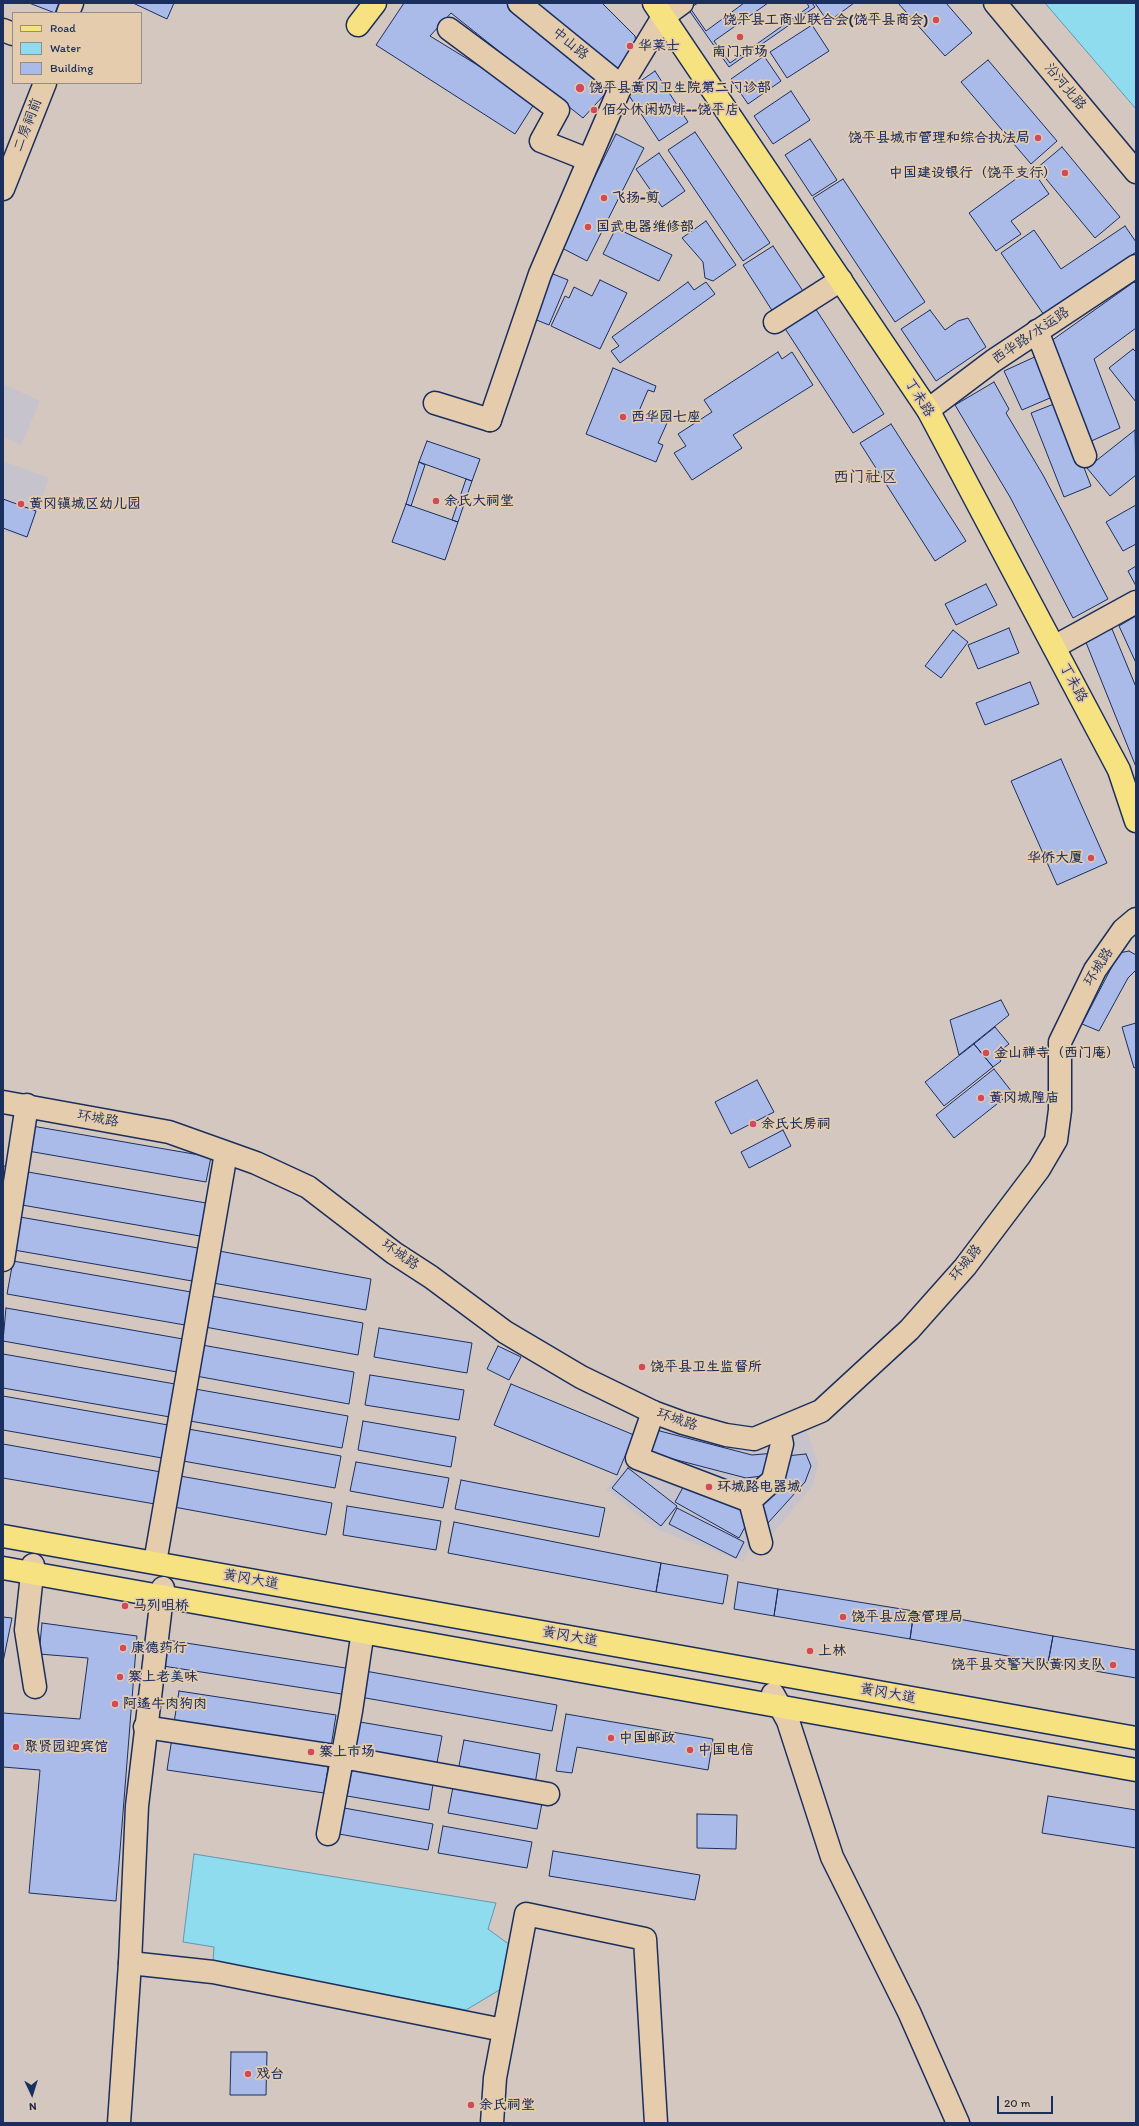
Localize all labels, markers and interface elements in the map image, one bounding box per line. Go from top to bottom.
legend [12,12,142,84]
place label: 饶平县工商业联合会(饶平县商会) [723,12,928,28]
marker: 饶平县工商业联合会(饶平县商会) [931,15,941,25]
text: Road [50,21,76,35]
street label: 中山路 [548,24,592,64]
marker: 南门市场 [735,32,745,42]
place label: 华莱士 [638,38,680,54]
text: Water [50,41,81,55]
marker: 华莱士 [625,41,635,51]
place label: 南门市场 [712,44,768,60]
street label: 沿河北路 [1041,60,1089,114]
text: Building [50,61,93,75]
place label: 饶平县黄冈卫生院第二门诊部 [589,80,771,96]
marker: 饶平县黄冈卫生院第二门诊部 [574,82,586,94]
street label: 二房祠前 [10,96,46,154]
place label: 佰分休闲奶啡--饶平店 [602,102,739,118]
marker: 佰分休闲奶啡--饶平店 [589,105,599,115]
place label: 饶平县城市管理和综合执法局 [848,130,1030,146]
marker: 饶平县城市管理和综合执法局 [1033,133,1043,143]
place label: 中国建设银行（饶平支行） [889,165,1057,181]
marker: 中国建设银行（饶平支行） [1060,168,1070,178]
place label: 飞扬-剪 [612,190,660,206]
marker: 飞扬-剪 [599,193,609,203]
place label: 国武电器维修部 [596,219,694,235]
marker: 国武电器维修部 [583,222,593,232]
street label: 西华路/水运路 [989,304,1073,368]
street label: 丁未路 [901,376,937,420]
place label: 西华园七座 [631,409,701,425]
marker: 西华园七座 [618,412,628,422]
district label: 西门社区 [833,468,897,488]
place label: 余氏大祠堂 [444,493,514,509]
place label: 黄冈镇城区幼儿园 [29,496,141,512]
marker: 余氏大祠堂 [431,496,441,506]
marker: 黄冈镇城区幼儿园 [16,499,26,509]
street label: 丁未路 [1056,661,1090,705]
place label: 华侨大厦 [1027,850,1083,866]
marker: 华侨大厦 [1086,853,1096,863]
street label: 环城路 [1081,945,1117,989]
place label: 金山禅寺（西门庵） [994,1045,1120,1061]
marker: 金山禅寺（西门庵） [981,1048,991,1058]
place label: 黄冈城隍庙 [989,1090,1059,1106]
marker: 黄冈城隍庙 [976,1093,986,1103]
street label: 环城路 [76,1107,120,1131]
place label: 余氏长房祠 [761,1116,831,1132]
marker: 余氏长房祠 [748,1119,758,1129]
street label: 环城路 [378,1236,422,1274]
street label: 环城路 [946,1241,986,1285]
place label: 饶平县卫生监督所 [650,1359,762,1375]
marker: 饶平县卫生监督所 [637,1362,647,1372]
street label: 环城路 [654,1405,700,1435]
place label: 环城路电器城 [717,1479,801,1495]
marker: 环城路电器城 [704,1482,714,1492]
street label: 黄冈大道 [222,1567,280,1593]
place label: 马列咀桥 [133,1598,189,1614]
marker: 马列咀桥 [120,1601,130,1611]
place label: 饶平县应急管理局 [851,1609,963,1625]
marker: 饶平县应急管理局 [838,1612,848,1622]
street label: 黄冈大道 [541,1624,599,1650]
place label: 康德药行 [131,1640,187,1656]
marker: 康德药行 [118,1643,128,1653]
place label: 上林 [818,1643,846,1659]
marker: 上林 [805,1646,815,1656]
place label: 饶平县交警大队黄冈支队 [951,1657,1105,1673]
marker: 饶平县交警大队黄冈支队 [1108,1660,1118,1670]
place label: 寨上老美味 [128,1669,198,1685]
marker: 寨上老美味 [115,1672,125,1682]
street label: 黄冈大道 [859,1681,917,1707]
place label: 阿遥牛肉狗肉 [123,1696,207,1712]
marker: 阿遥牛肉狗肉 [110,1699,120,1709]
place label: 中国邮政 [619,1730,675,1746]
marker: 中国邮政 [606,1733,616,1743]
place label: 聚贤园迎宾馆 [24,1739,108,1755]
marker: 聚贤园迎宾馆 [11,1742,21,1752]
place label: 中国电信 [698,1742,754,1758]
place label: 寨上市场 [319,1744,375,1760]
marker: 中国电信 [685,1745,695,1755]
marker: 寨上市场 [306,1747,316,1757]
place label: 戏台 [256,2066,284,2082]
marker: 戏台 [243,2069,253,2079]
north arrow [12,2074,52,2114]
scale bar [999,2088,1055,2114]
text: 20 m [1004,2096,1031,2110]
place label: 余氏祠堂 [479,2097,535,2113]
text: N [29,2100,37,2113]
marker: 余氏祠堂 [466,2100,476,2110]

